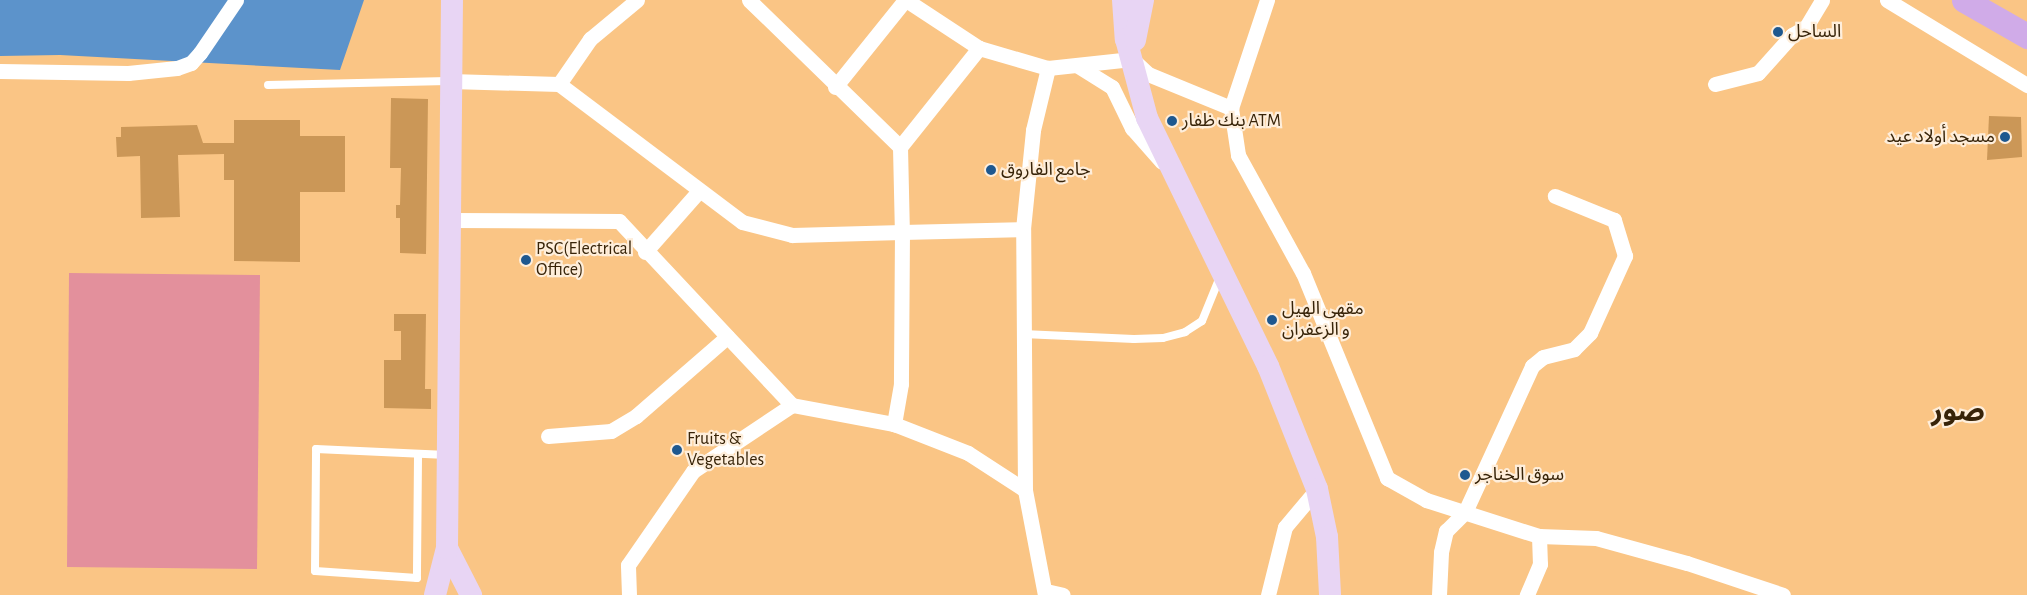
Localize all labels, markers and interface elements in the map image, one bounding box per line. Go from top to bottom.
place label: الساحل [1788,21,1841,43]
marker: الساحل [1772,26,1784,38]
place label: بنك ظفار ATM [1182,110,1281,132]
marker: بنك ظفار ATM [1166,115,1178,127]
place label: مسجد أولاد عيد [1887,126,1995,148]
marker: مسجد أولاد عيد [1999,131,2011,143]
place label: جامع الفاروق [1001,159,1091,181]
marker: جامع الفاروق [985,164,997,176]
place label: PSC(Electrical Office) [536,239,632,282]
marker: PSC(Electrical Office) [520,254,532,266]
place label: مقهى الهيل و الزعفران [1282,299,1364,342]
marker: مقهى الهيل و الزعفران [1266,314,1278,326]
district label: صور [1931,395,1985,429]
place label: Fruits & Vegetables [687,429,764,472]
marker: Fruits & Vegetables [671,444,683,456]
place label: سوق الخناجر [1475,464,1564,486]
marker: سوق الخناجر [1459,469,1471,481]

